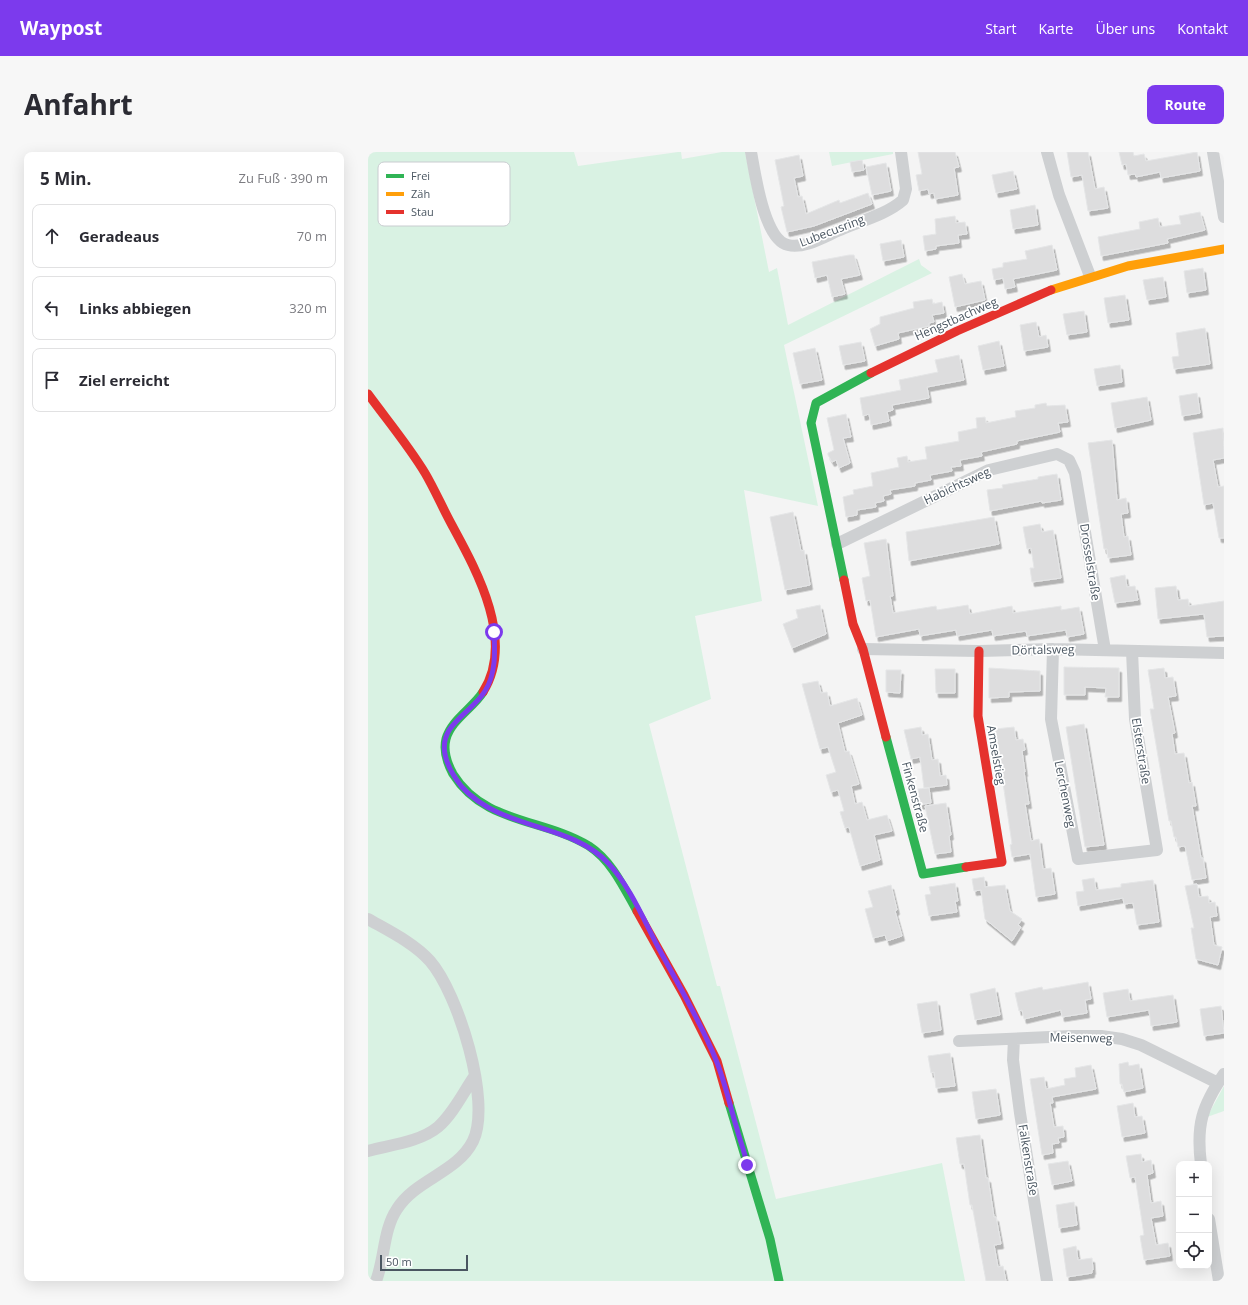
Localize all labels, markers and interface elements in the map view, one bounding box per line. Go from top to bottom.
text: Waypost [20,15,102,41]
text: Start [985,19,1017,38]
text: Karte [1039,19,1073,38]
text: Über uns [1095,19,1155,38]
text: Kontakt [1177,19,1228,38]
text: Anfahrt [24,85,133,123]
button: Route [1147,85,1224,124]
legend [378,162,510,226]
text: 5 Min. [40,167,91,190]
text: Frei [411,168,430,183]
text: Zu Fuß · 390 m [239,169,328,187]
text: Zäh [411,186,430,201]
text: Stau [411,204,434,219]
street label: Lubecusring [797,210,867,251]
icon: ahead [41,225,63,247]
text: Geradeaus [79,226,159,246]
text: 70 m [297,227,327,245]
street label: Hengstbachweg [912,292,1000,344]
icon: left [41,297,63,319]
text: Links abbiegen [79,298,191,318]
text: 320 m [289,299,327,317]
icon: arrive [41,369,63,391]
text: Ziel erreicht [79,370,170,390]
street label: Habichtsweg [921,463,993,508]
street label: Drosselstraße [1076,522,1105,602]
route start [485,623,503,641]
street label: Dörtalsweg [1011,640,1075,659]
street label: Elsterstraße [1128,716,1155,786]
street label: Amselstieg [983,724,1010,787]
street label: Lerchenweg [1051,759,1080,829]
street label: Finkenstraße [898,760,933,834]
street label: Meisenweg [1049,1028,1113,1047]
street label: Falkenstraße [1014,1123,1043,1197]
route end [738,1156,756,1174]
map controls [1176,1161,1212,1269]
button: + [1176,1161,1212,1197]
button: − [1176,1197,1212,1233]
button: locate [1176,1233,1212,1269]
scale bar [380,1253,468,1272]
text: 50 m [386,1254,412,1269]

